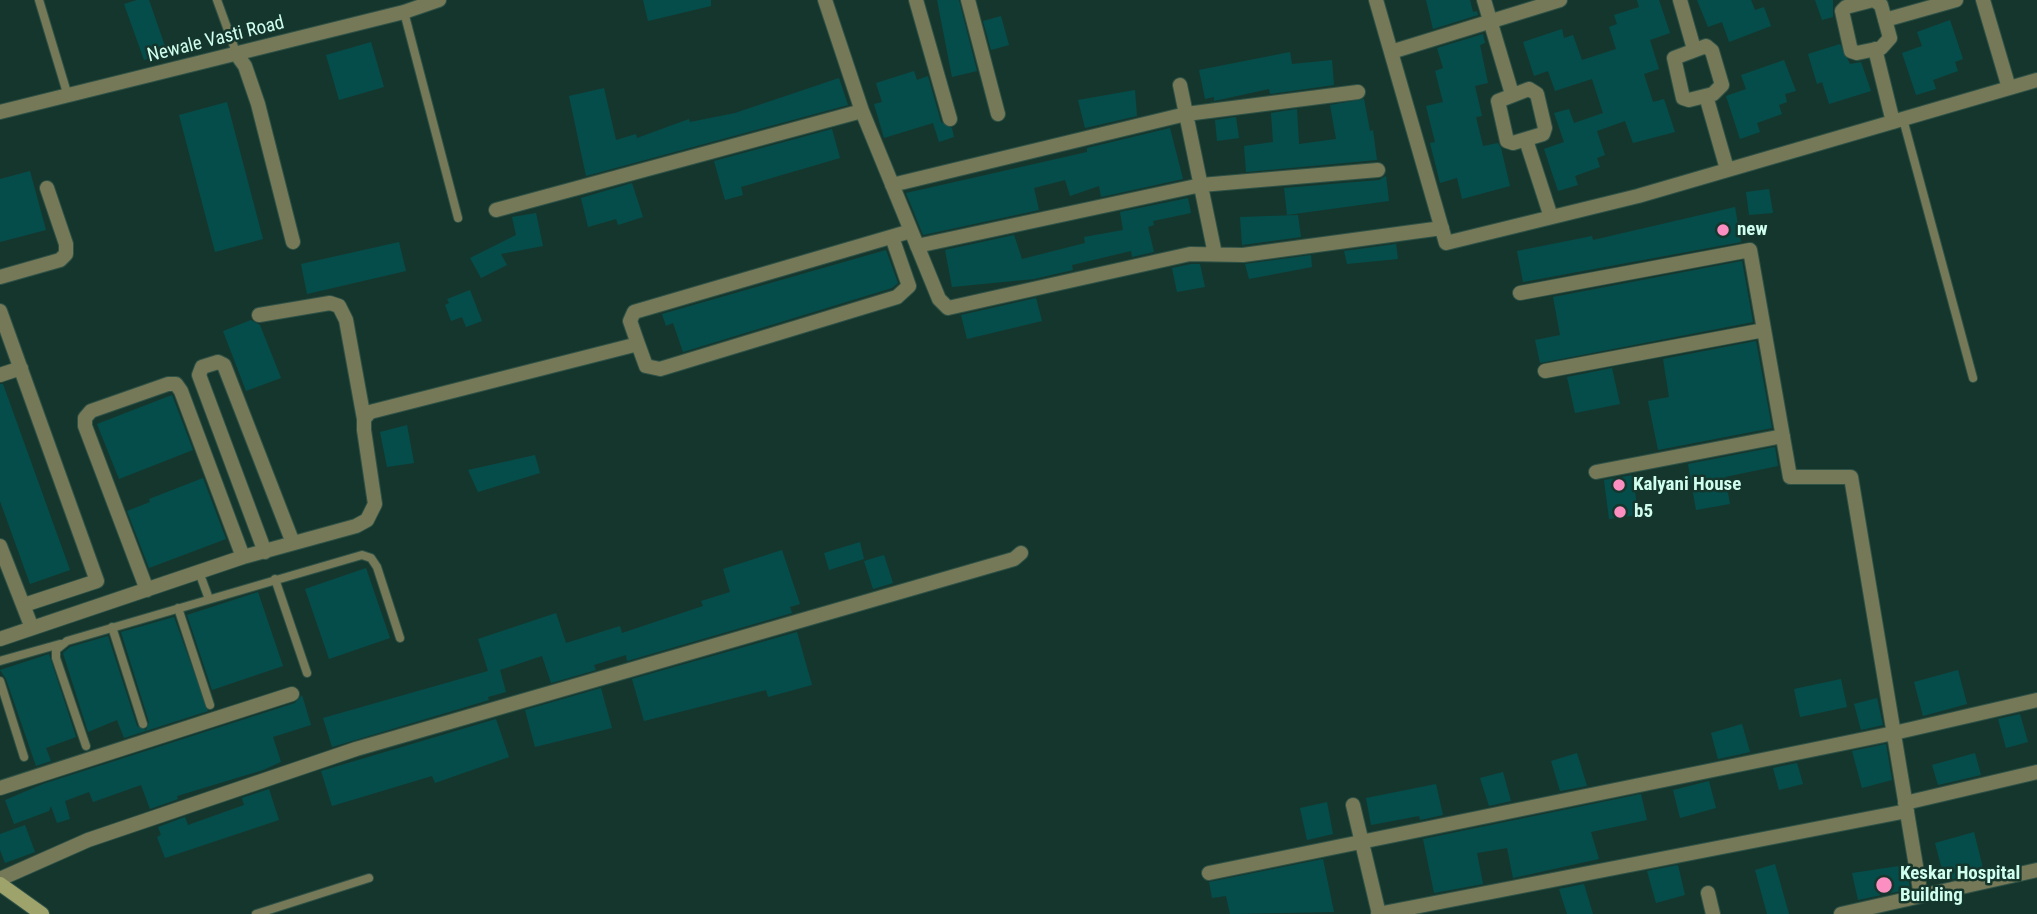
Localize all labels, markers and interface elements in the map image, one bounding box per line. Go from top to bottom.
street label: Newale Vasti Road [145,12,287,68]
place label: new [1737,219,1767,241]
marker: new [1715,222,1731,238]
place label: Kalyani House [1633,474,1741,496]
marker: Kalyani House [1611,477,1627,493]
place label: b5 [1634,501,1653,523]
marker: b5 [1612,504,1628,520]
place label: Keskar Hospital Building [1900,863,2020,907]
marker: Keskar Hospital Building [1874,875,1894,895]

